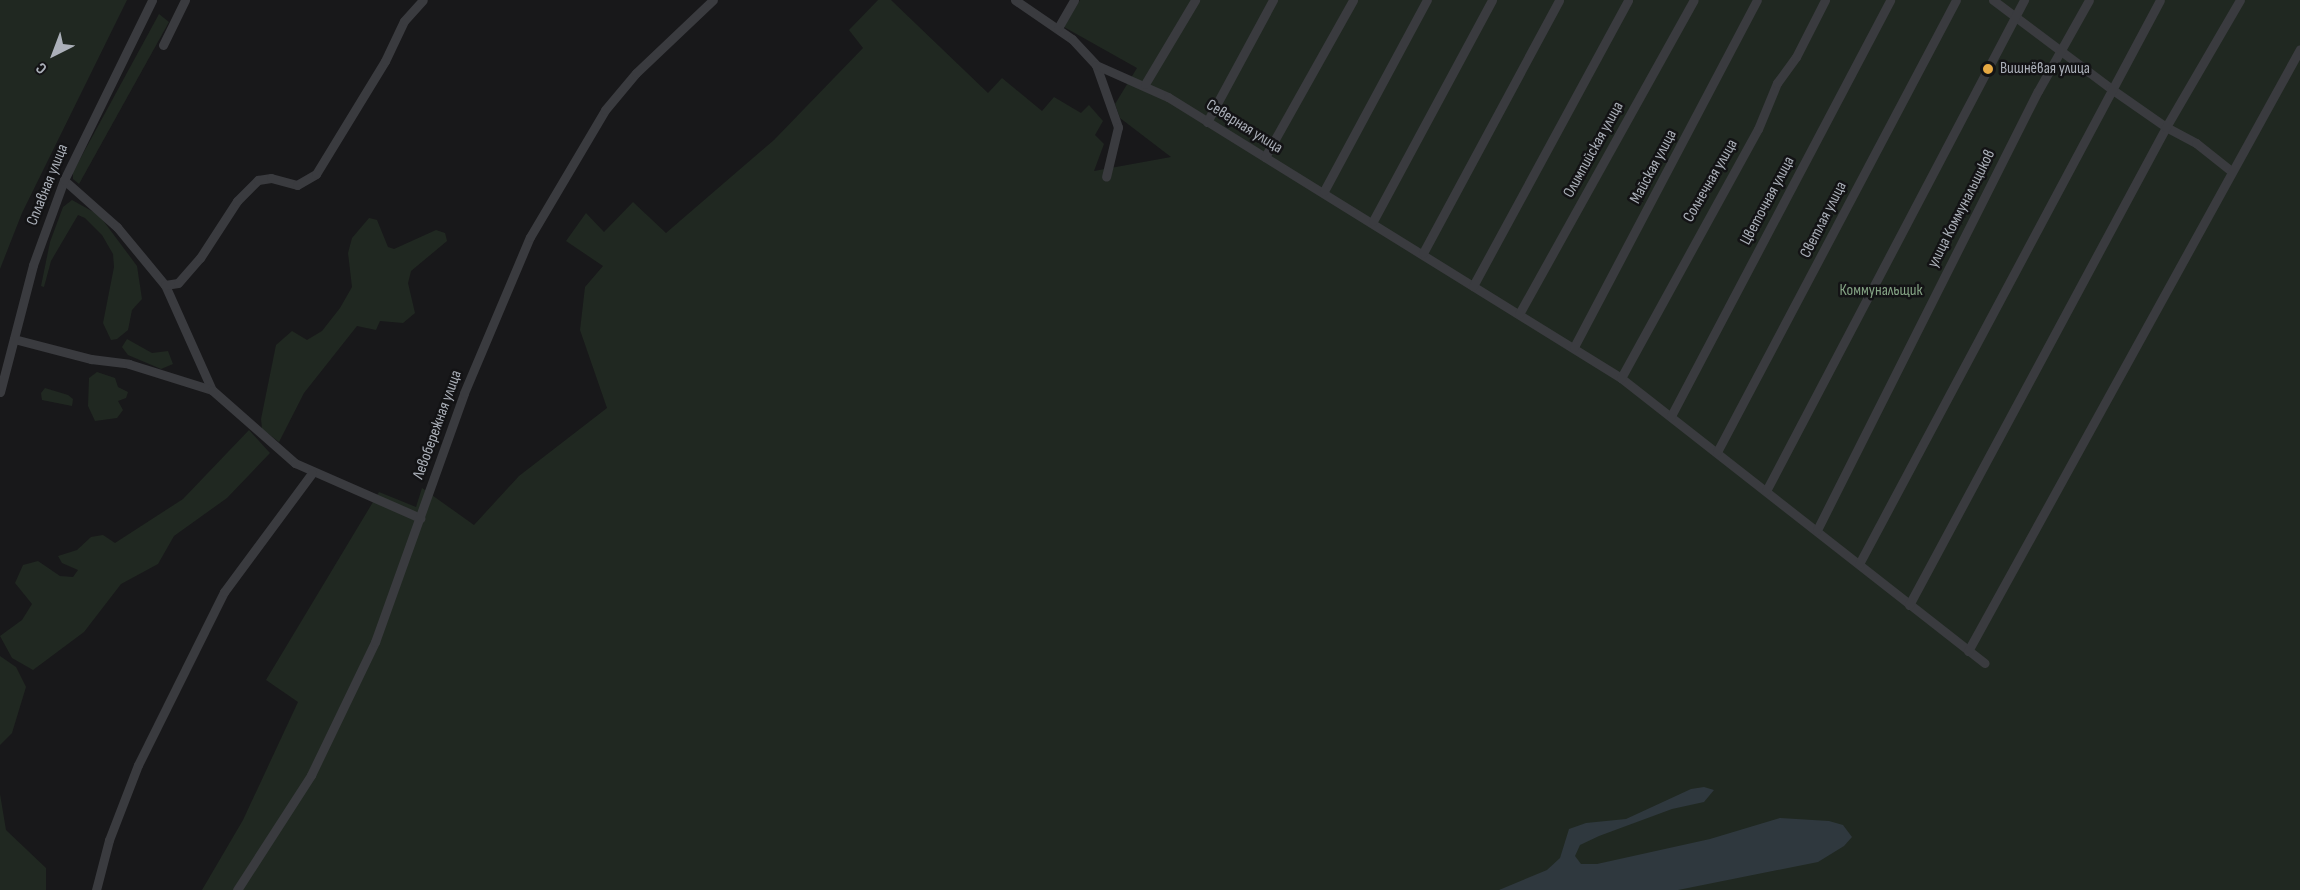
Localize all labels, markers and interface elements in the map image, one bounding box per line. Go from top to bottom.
north arrow [24,24,84,84]
text: С [32,58,51,78]
place label: Вишнёвая улица [2000,59,2090,79]
marker: Вишнёвая улица [1981,62,1995,76]
street label: Северная улица [1202,96,1286,158]
street label: Олимпийская улица [1560,99,1628,201]
street label: Майская улица [1627,127,1681,207]
street label: Солнечная улица [1680,136,1742,226]
street label: Сплавная улица [23,141,73,229]
street label: улица Коммунальщиков [1924,147,2000,271]
street label: Цветочная улица [1737,154,1799,248]
street label: Светлая улица [1797,179,1851,261]
park label: Коммунальщик [1839,281,1923,301]
street label: Левобережная улица [409,368,467,482]

